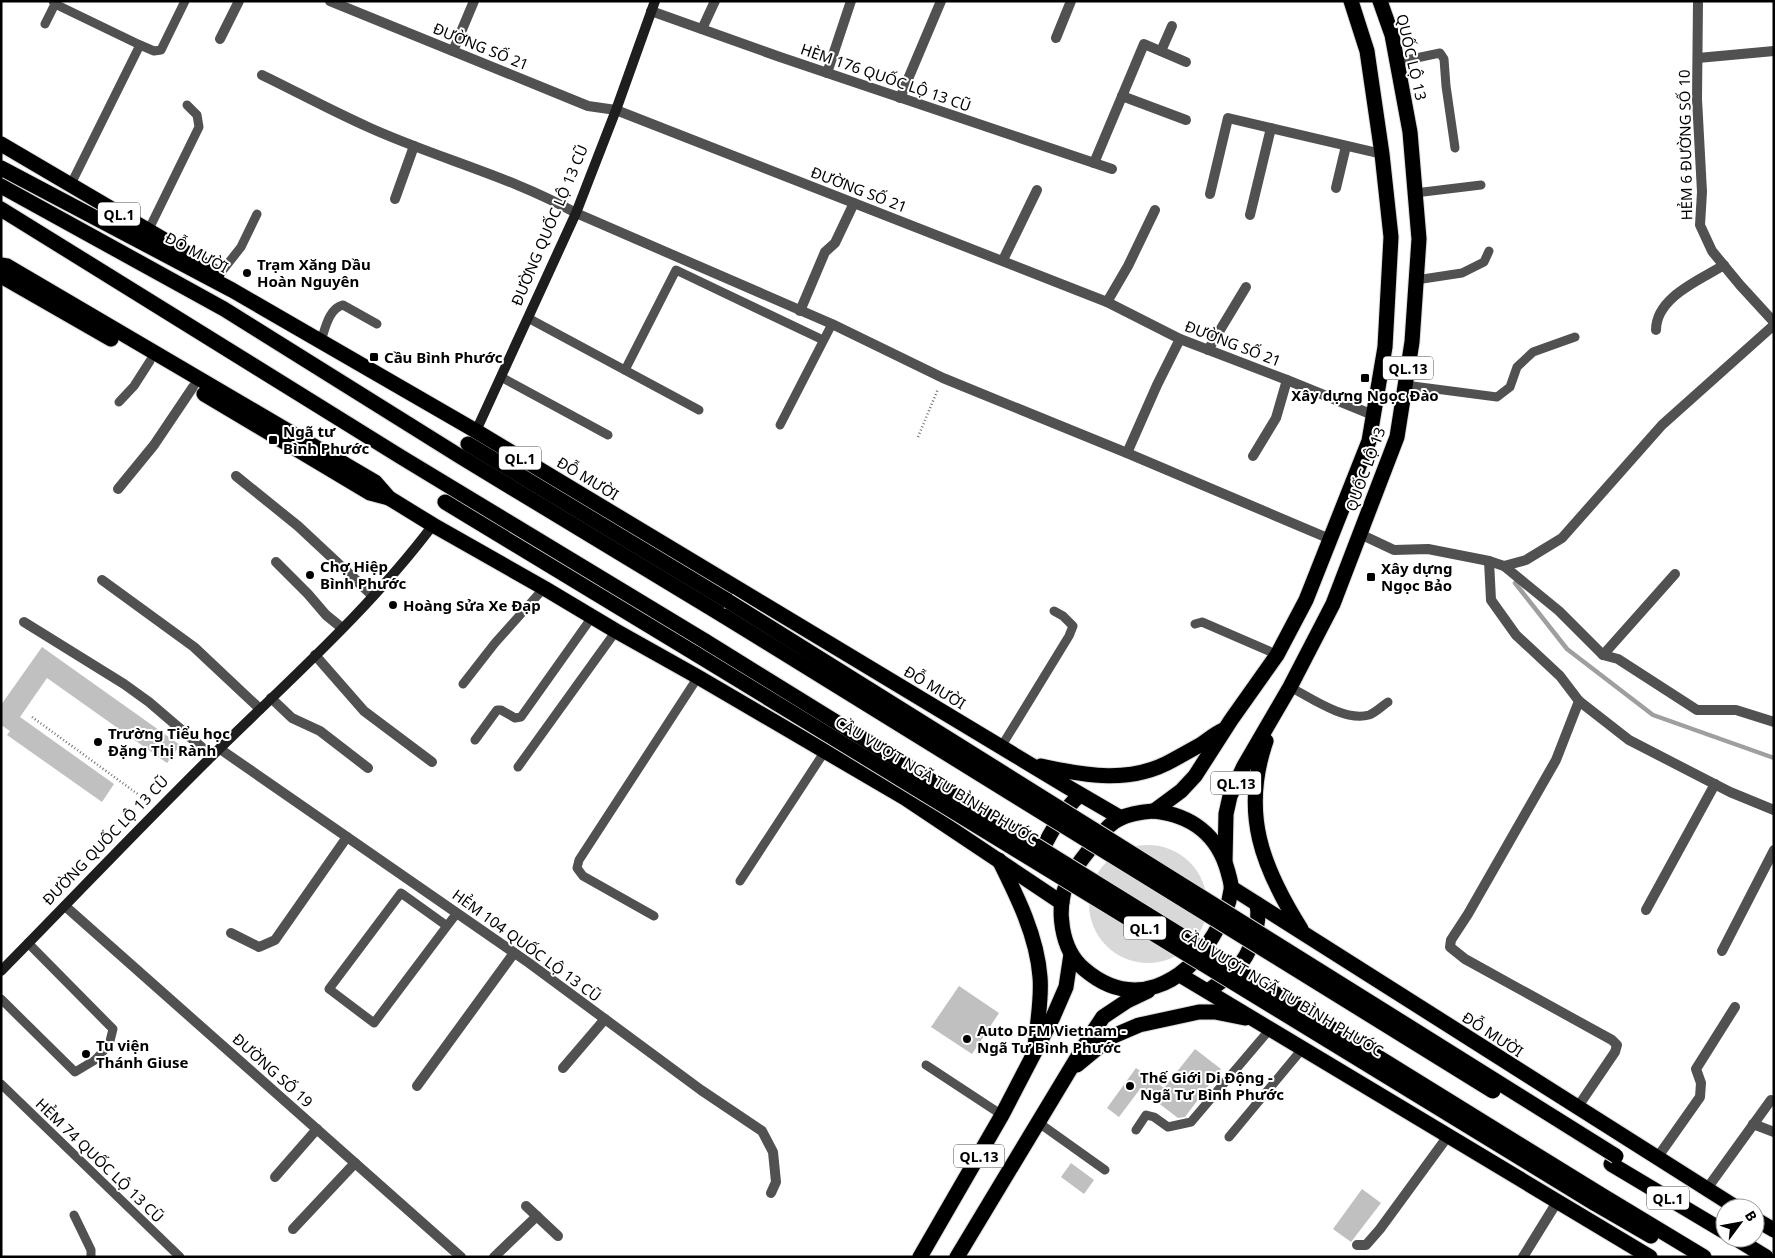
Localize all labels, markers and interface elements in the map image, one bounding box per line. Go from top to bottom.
street label: QUỐC LỘ 13 [1392,12,1432,102]
street label: ĐƯỜNG SỐ 21 [430,18,532,74]
street label: HÈM 176 QUỐC LỘ 13 CŨ [798,38,974,116]
street label: HẺM 6 ĐƯỜNG SỐ 10 [1674,69,1696,221]
street label: ĐƯỜNG QUỐC LỘ 13 CŨ [506,141,592,309]
street label: ĐƯỜNG SỐ 21 [808,161,910,217]
road number: QL.1 [98,202,140,225]
street label: ĐỖ MƯỜI [162,227,232,277]
place label: Trạm Xăng Dầu Hoàn Nguyên [257,254,371,291]
marker: Trạm Xăng Dầu Hoàn Nguyên [241,267,253,279]
street label: ĐƯỜNG SỐ 21 [1182,315,1284,371]
place label: Cầu Bình Phước [384,347,503,367]
marker: Cầu Bình Phước [368,351,380,363]
road number: QL.13 [1383,356,1433,379]
marker: Xây dựng Ngọc Đào [1359,372,1371,384]
place label: Xây dựng Ngọc Đào [1291,385,1439,405]
place label: Ngã tư Bình Phước [283,421,369,458]
street label: QUỐC LỘ 13 [1341,424,1389,514]
marker: Ngã tư Bình Phước [267,434,279,446]
road number: QL.1 [499,446,541,469]
street label: ĐỖ MƯỜI [553,452,623,504]
place label: Chợ Hiệp Bình Phước [320,556,406,593]
place label: Xây dựng Ngọc Bảo [1381,558,1453,595]
marker: Chợ Hiệp Bình Phước [304,569,316,581]
marker: Xây dựng Ngọc Bảo [1365,571,1377,583]
place label: Hoàng Sửa Xe Đạp [403,595,541,615]
marker: Hoàng Sửa Xe Đạp [387,599,399,611]
street label: ĐỖ MƯỜI [900,661,970,713]
street label: CẦU VƯỢT NGÃ TƯ BÌNH PHƯỚC [832,711,1043,849]
place label: Trường Tiểu học Đặng Thị Rành [108,723,230,760]
marker: Trường Tiểu học Đặng Thị Rành [92,736,104,748]
street label: ĐƯỜNG QUỐC LỘ 13 CŨ [38,771,172,909]
road number: QL.13 [1211,771,1261,794]
street label: HẺM 104 QUỐC LỘ 13 CŨ [449,884,605,1006]
road number: QL.1 [1124,916,1166,940]
street label: CẦU VƯỢT NGÃ TƯ BÌNH PHƯỚC [1177,923,1388,1061]
street label: ĐỖ MƯỜI [1459,1007,1527,1061]
place label: Auto DFM Vietnam - Ngã Tư Bình Phước [977,1020,1126,1057]
street label: ĐƯỜNG SỐ 19 [229,1029,317,1111]
marker: Auto DFM Vietnam - Ngã Tư Bình Phước [961,1033,973,1045]
place label: Tu viện Thánh Giuse [96,1035,188,1072]
marker: Tu viện Thánh Giuse [80,1048,92,1060]
place label: Thế Giới Di Động - Ngã Tư Bình Phước [1140,1067,1284,1104]
marker: Thế Giới Di Động - Ngã Tư Bình Phước [1124,1080,1136,1092]
street label: HẺM 74 QUỐC LỘ 13 CŨ [32,1094,168,1226]
road number: QL.13 [954,1144,1004,1168]
road number: QL.1 [1647,1186,1689,1210]
north arrow [1715,1198,1765,1248]
text: B [1741,1207,1762,1225]

